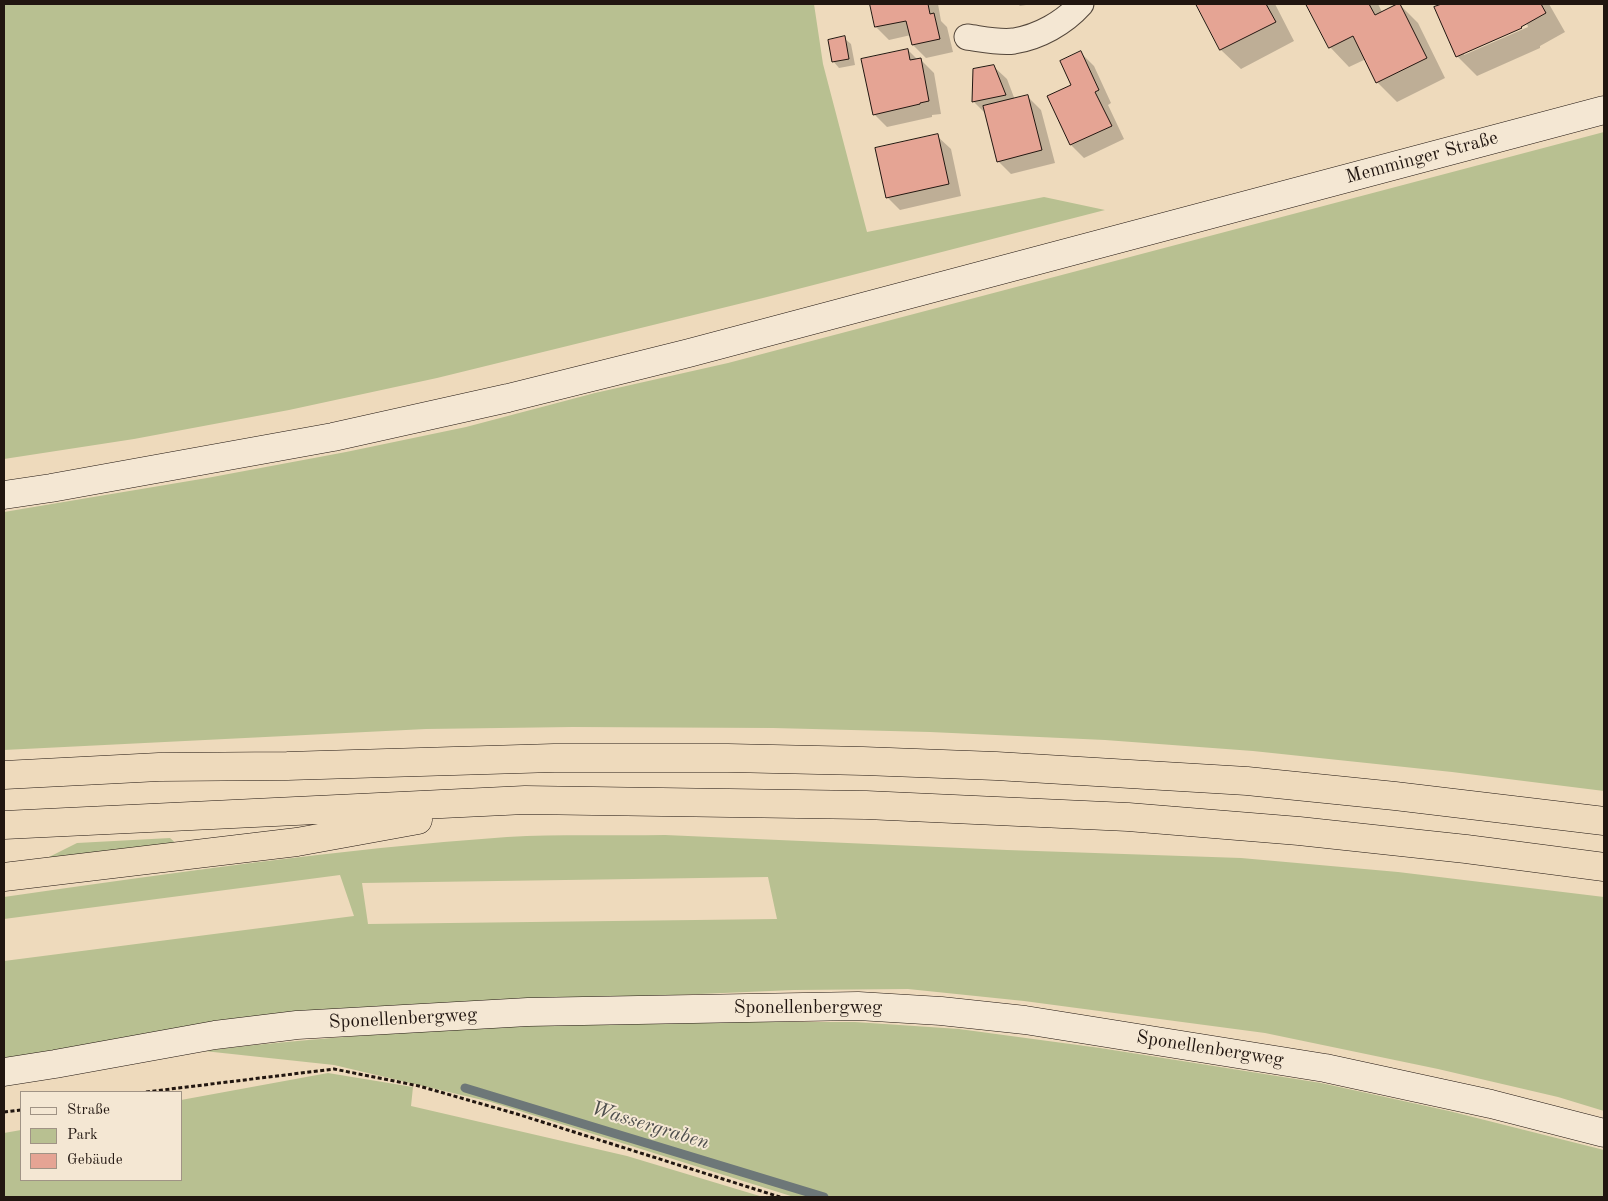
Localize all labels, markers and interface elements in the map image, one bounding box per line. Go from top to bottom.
street label: Memminger Straße [1343,127,1501,189]
street label: Sponellenbergweg [734,997,882,1019]
street label: Sponellenbergweg [328,1004,478,1034]
street label: Sponellenbergweg [1135,1026,1285,1072]
legend [20,1091,182,1181]
water label: Wassergraben [588,1097,712,1155]
text: Straße [67,1103,110,1118]
text: Park [67,1128,98,1143]
text: Gebäude [67,1153,123,1168]

